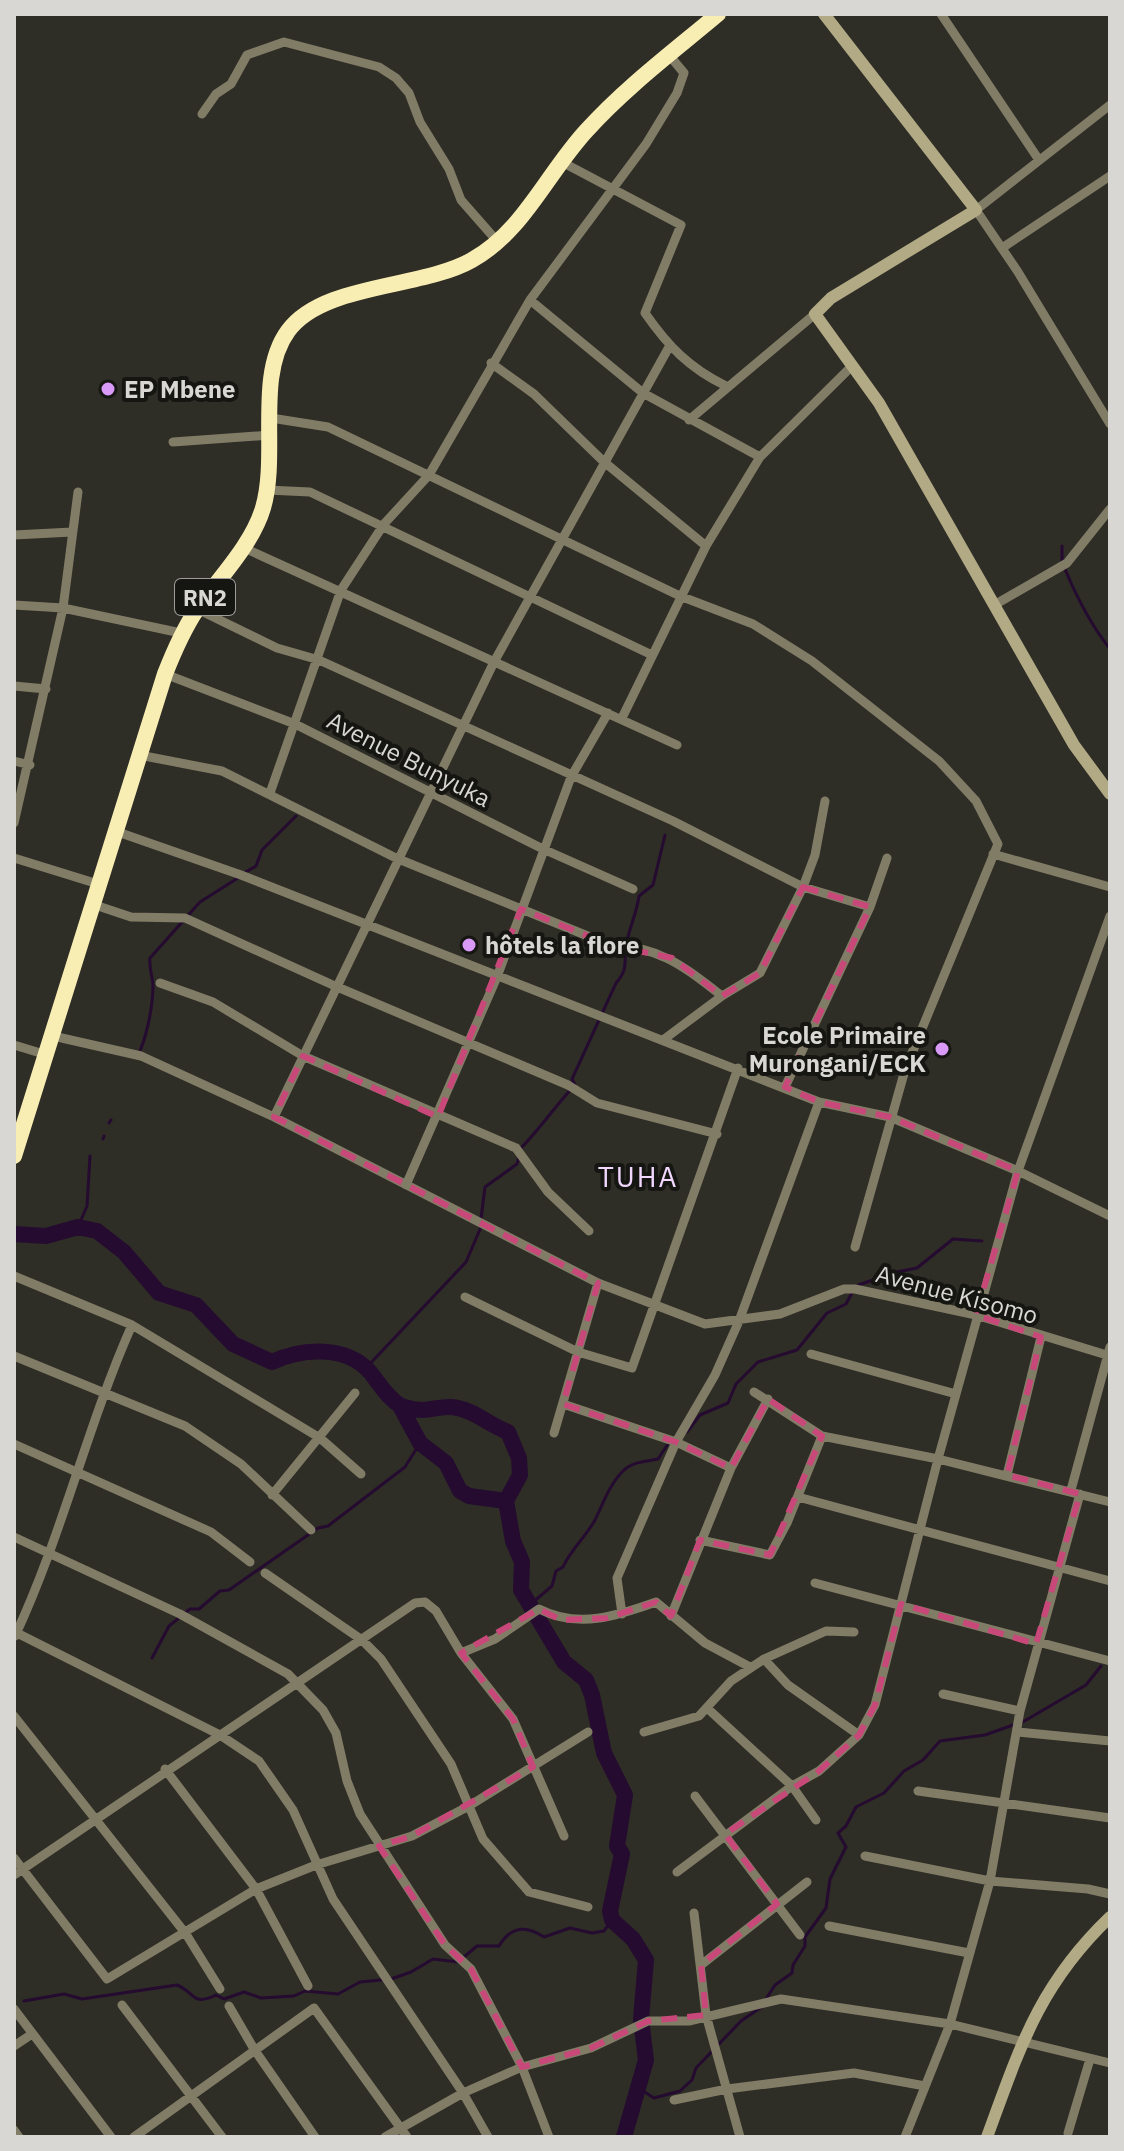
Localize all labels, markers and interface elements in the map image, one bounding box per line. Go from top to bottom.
place label: EP Mbene [124,373,236,405]
marker: EP Mbene [99,380,117,398]
road number: RN2 [175,579,235,615]
street label: Avenue Bunyuka [322,704,496,814]
place label: hôtels la flore [485,929,639,961]
marker: hôtels la flore [460,936,478,954]
place label: Ecole Primaire Murongani/ECK [749,1019,926,1079]
marker: Ecole Primaire Murongani/ECK [933,1040,951,1058]
district label: TUHA [598,1158,678,1195]
street label: Avenue Kisomo [872,1257,1042,1331]

